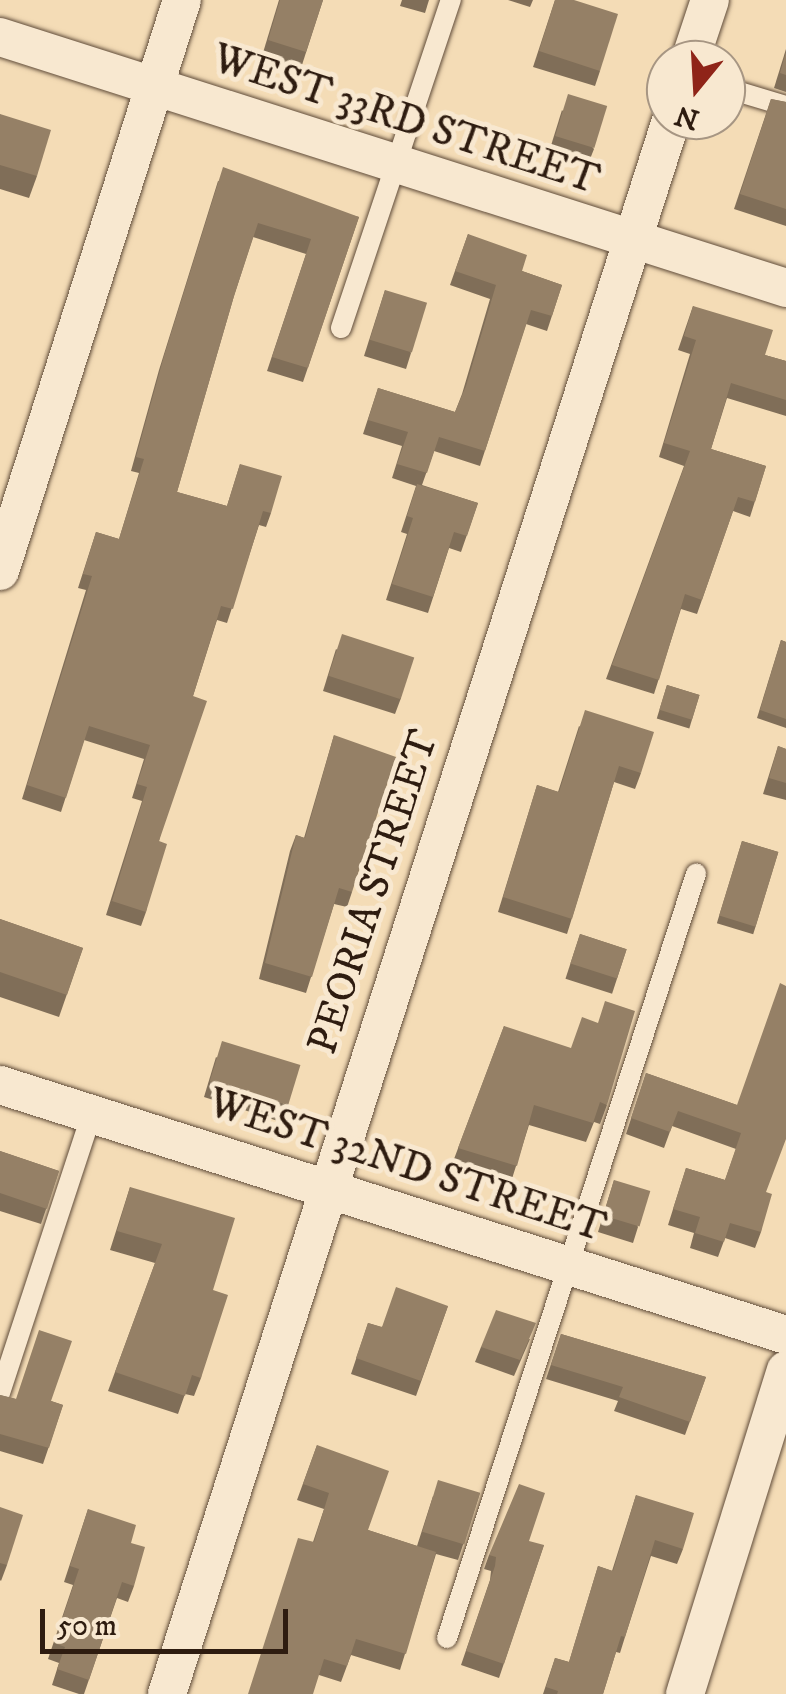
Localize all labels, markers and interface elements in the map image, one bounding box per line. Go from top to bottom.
street label: WEST 33RD STREET [206,34,606,206]
north arrow [646,40,746,140]
text: N [671,97,704,137]
street label: PEORIA STREET [298,724,450,1060]
street label: WEST 32ND STREET [202,1078,612,1254]
scale bar [45,1589,292,1651]
text: 50 m [57,1608,117,1645]

